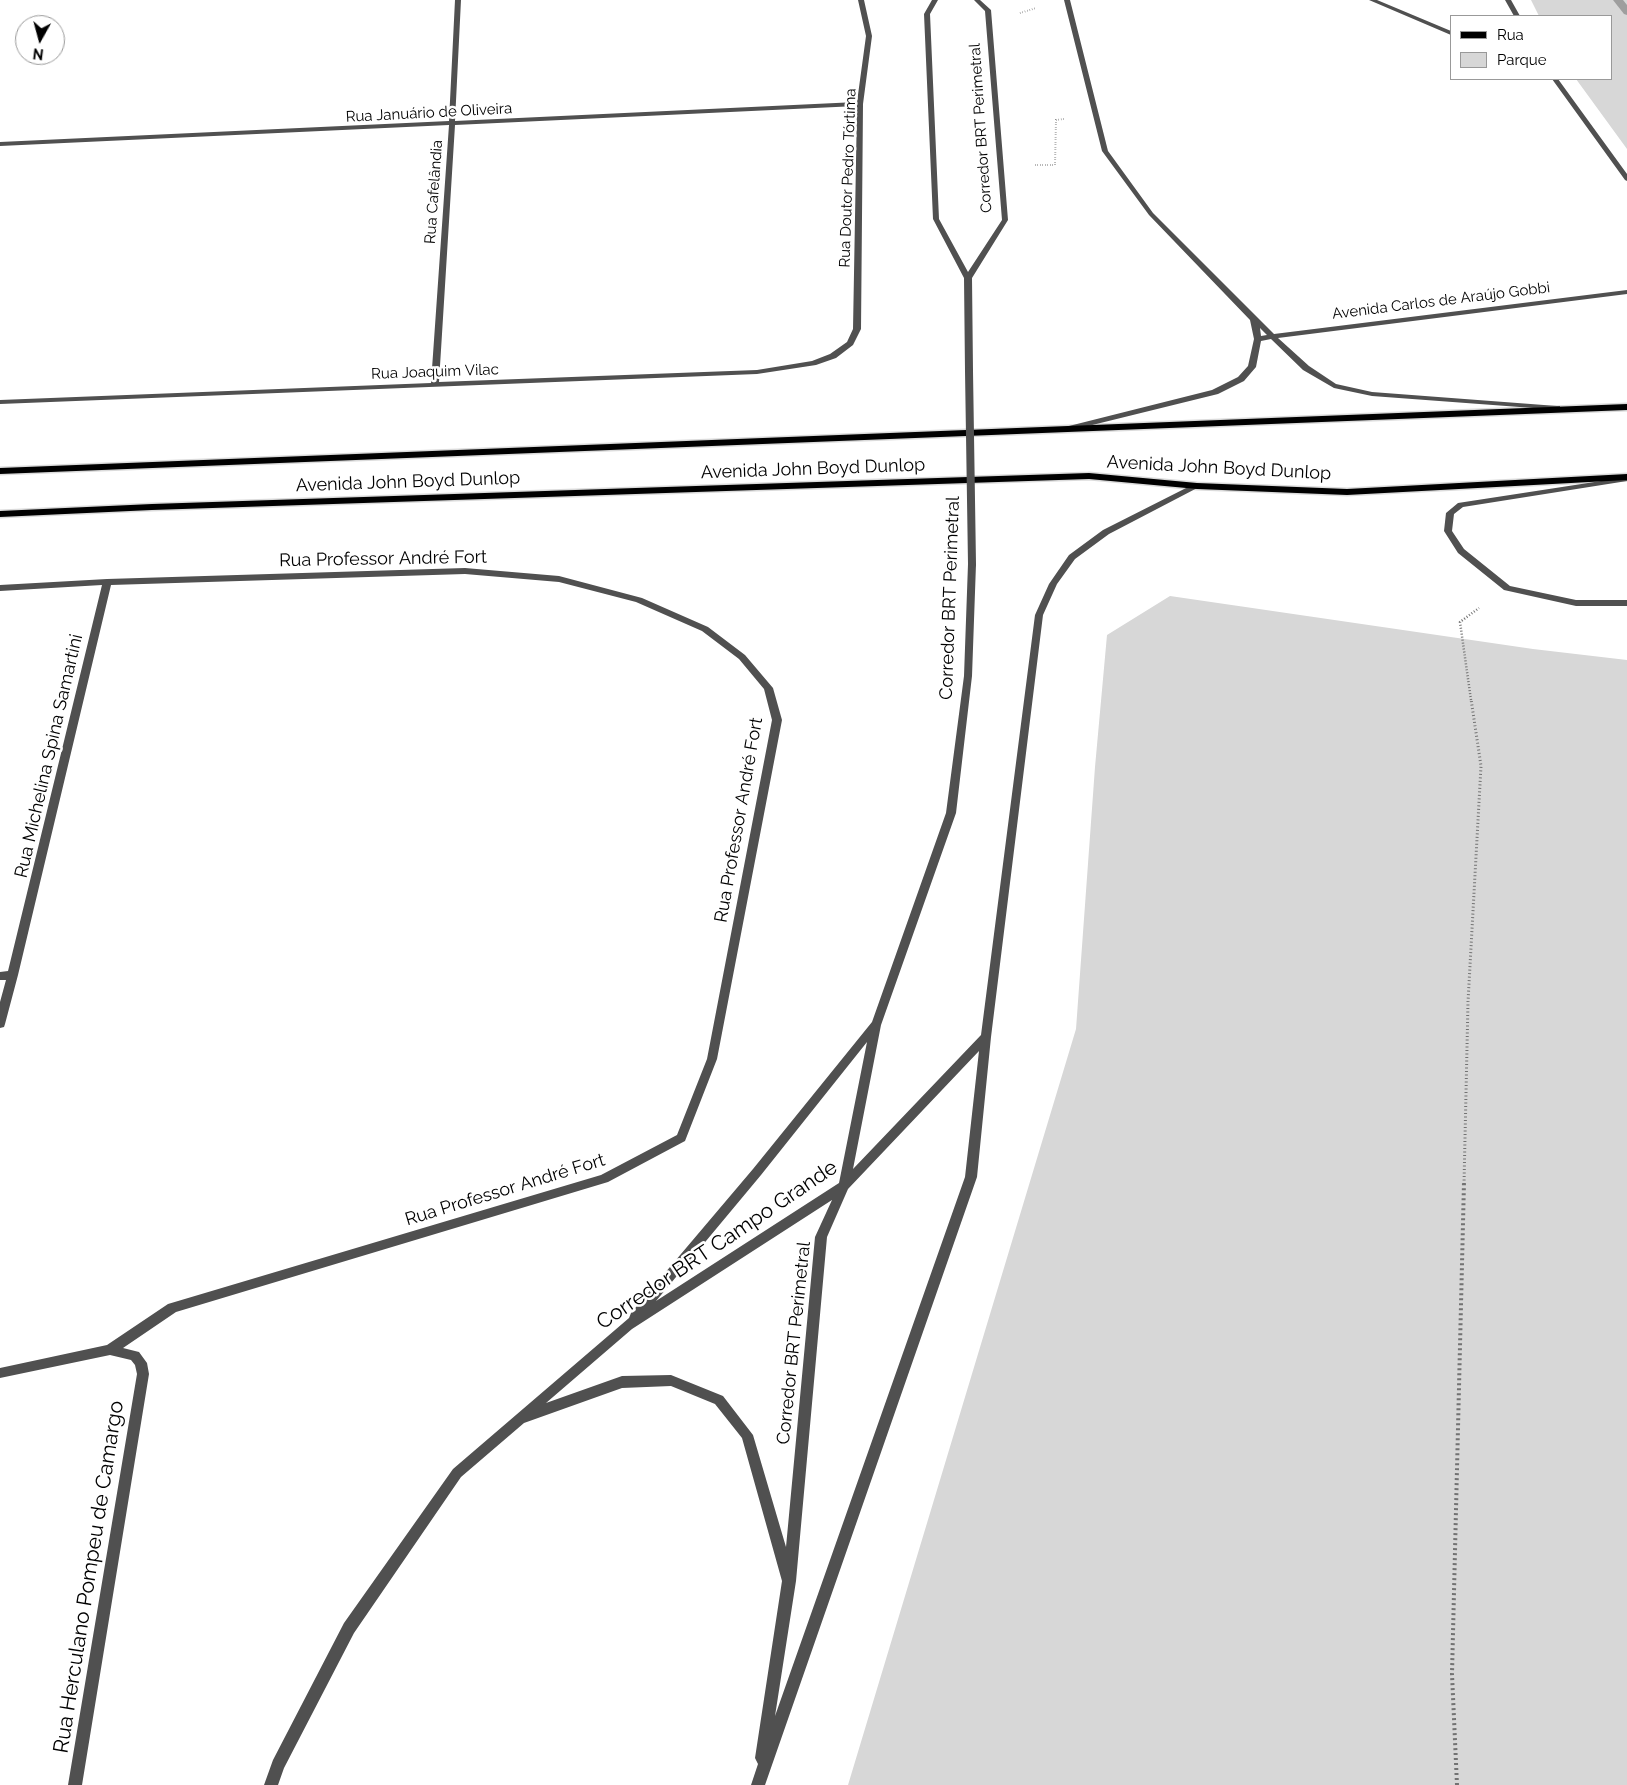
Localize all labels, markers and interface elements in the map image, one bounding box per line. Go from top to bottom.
north arrow [15,15,65,65]
legend [1450,15,1612,80]
text: Rua [1497,26,1524,44]
street label: Corredor BRT Perimetral [966,43,996,213]
text: N [32,45,45,62]
text: Parque [1497,51,1546,69]
street label: Rua Doutor Pedro Tórtima [836,88,860,268]
street label: Rua Januário de Oliveira [345,100,513,126]
street label: Rua Cafelândia [421,139,447,245]
street label: Avenida Carlos de Araújo Gobbi [1331,279,1551,323]
street label: Rua Joaquim Vilac [371,361,499,383]
street label: Avenida John Boyd Dunlop [1106,451,1332,485]
street label: Avenida John Boyd Dunlop [700,454,926,484]
street label: Avenida John Boyd Dunlop [295,467,521,497]
street label: Corredor BRT Perimetral [936,496,964,700]
street label: Rua Professor André Fort [279,546,487,572]
street label: Rua Michelina Spina Samartini [10,632,88,880]
street label: Rua Professor André Fort [710,716,768,924]
street label: Rua Professor André Fort [402,1149,608,1231]
street label: Corredor BRT Campo Grande [592,1155,842,1335]
street label: Corredor BRT Perimetral [773,1241,815,1445]
street label: Rua Herculano Pompeu de Camargo [49,1399,129,1755]

